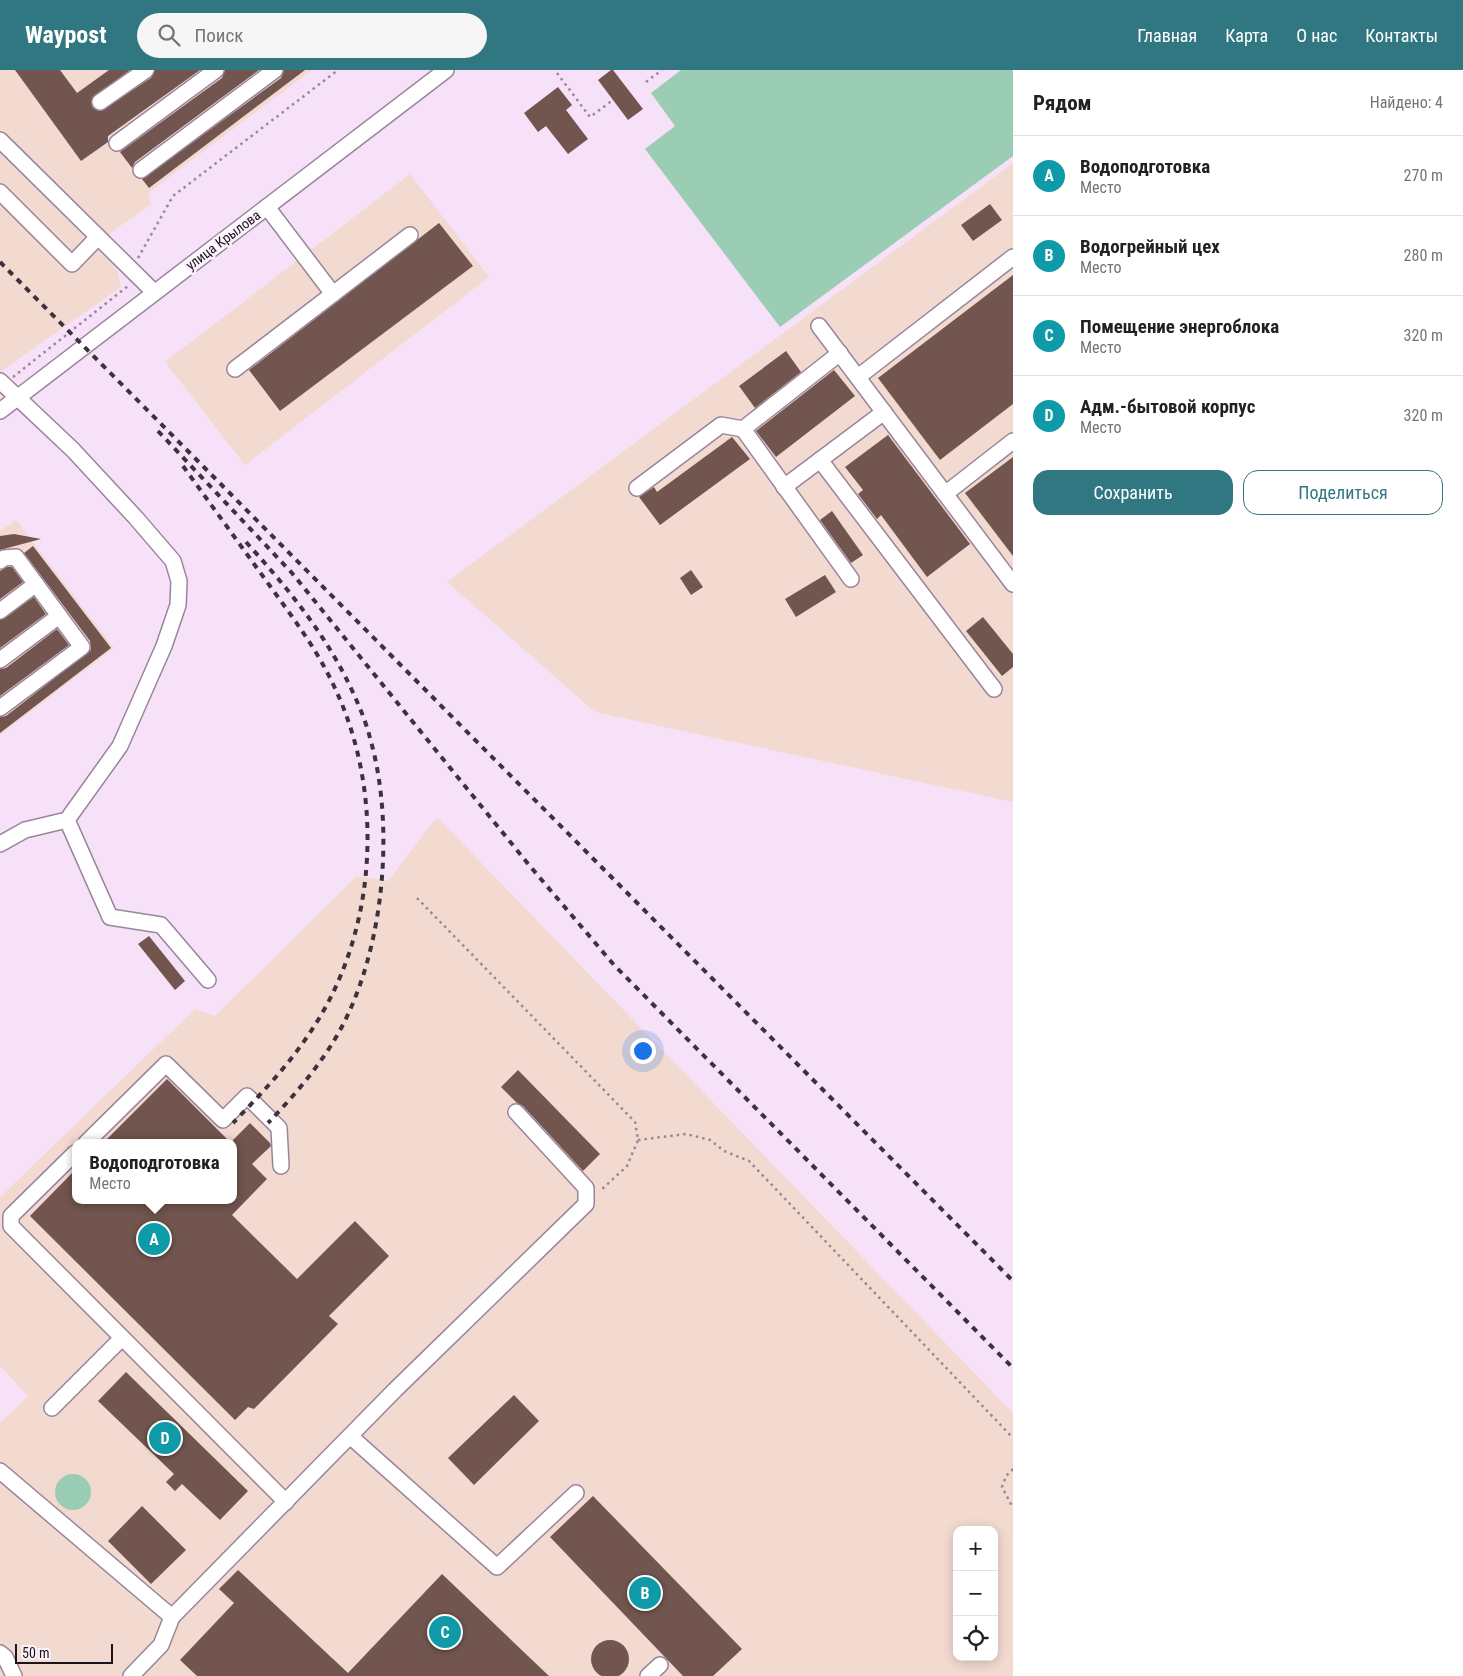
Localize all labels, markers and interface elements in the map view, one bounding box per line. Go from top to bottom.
search box [137,13,487,58]
text: Waypost [25,21,107,49]
icon: search [155,21,183,49]
text: Поиск [195,24,243,47]
text: Главная [1137,25,1197,46]
text: Карта [1225,25,1268,46]
text: О нас [1296,25,1337,46]
text: Контакты [1365,25,1438,46]
text: Рядом [1033,91,1092,115]
text: Найдено: 4 [1370,93,1443,112]
text: Водоподготовка [1080,155,1210,178]
text: A [1044,166,1054,185]
text: 270 m [1404,166,1443,185]
text: Место [1080,178,1121,197]
street label: улица Крылова [183,207,263,273]
text: Водогрейный цех [1080,235,1220,258]
text: B [1045,246,1053,265]
text: 280 m [1404,246,1443,265]
text: Место [1080,258,1121,277]
text: Помещение энергоблока [1080,315,1279,338]
text: C [1044,326,1054,345]
text: 320 m [1404,326,1443,345]
text: Место [1080,338,1121,357]
text: Адм.-бытовой корпус [1080,395,1255,418]
text: D [1044,406,1054,425]
text: 320 m [1404,406,1443,425]
text: Место [1080,418,1121,437]
button: Сохранить [1033,470,1233,515]
button: Поделиться [1243,470,1443,515]
your location [630,1038,656,1064]
popup [72,1139,237,1204]
text: Водоподготовка [89,1151,220,1174]
text: Место [89,1174,131,1193]
pin: A [138,1220,170,1258]
pin: D [149,1419,181,1457]
map controls [953,1526,998,1661]
button: + [953,1526,998,1571]
button: − [953,1571,998,1616]
pin: B [629,1574,661,1612]
pin: C [429,1613,461,1651]
button: locate [953,1616,998,1661]
scale bar [15,1641,112,1664]
text: 50 m [22,1645,50,1661]

